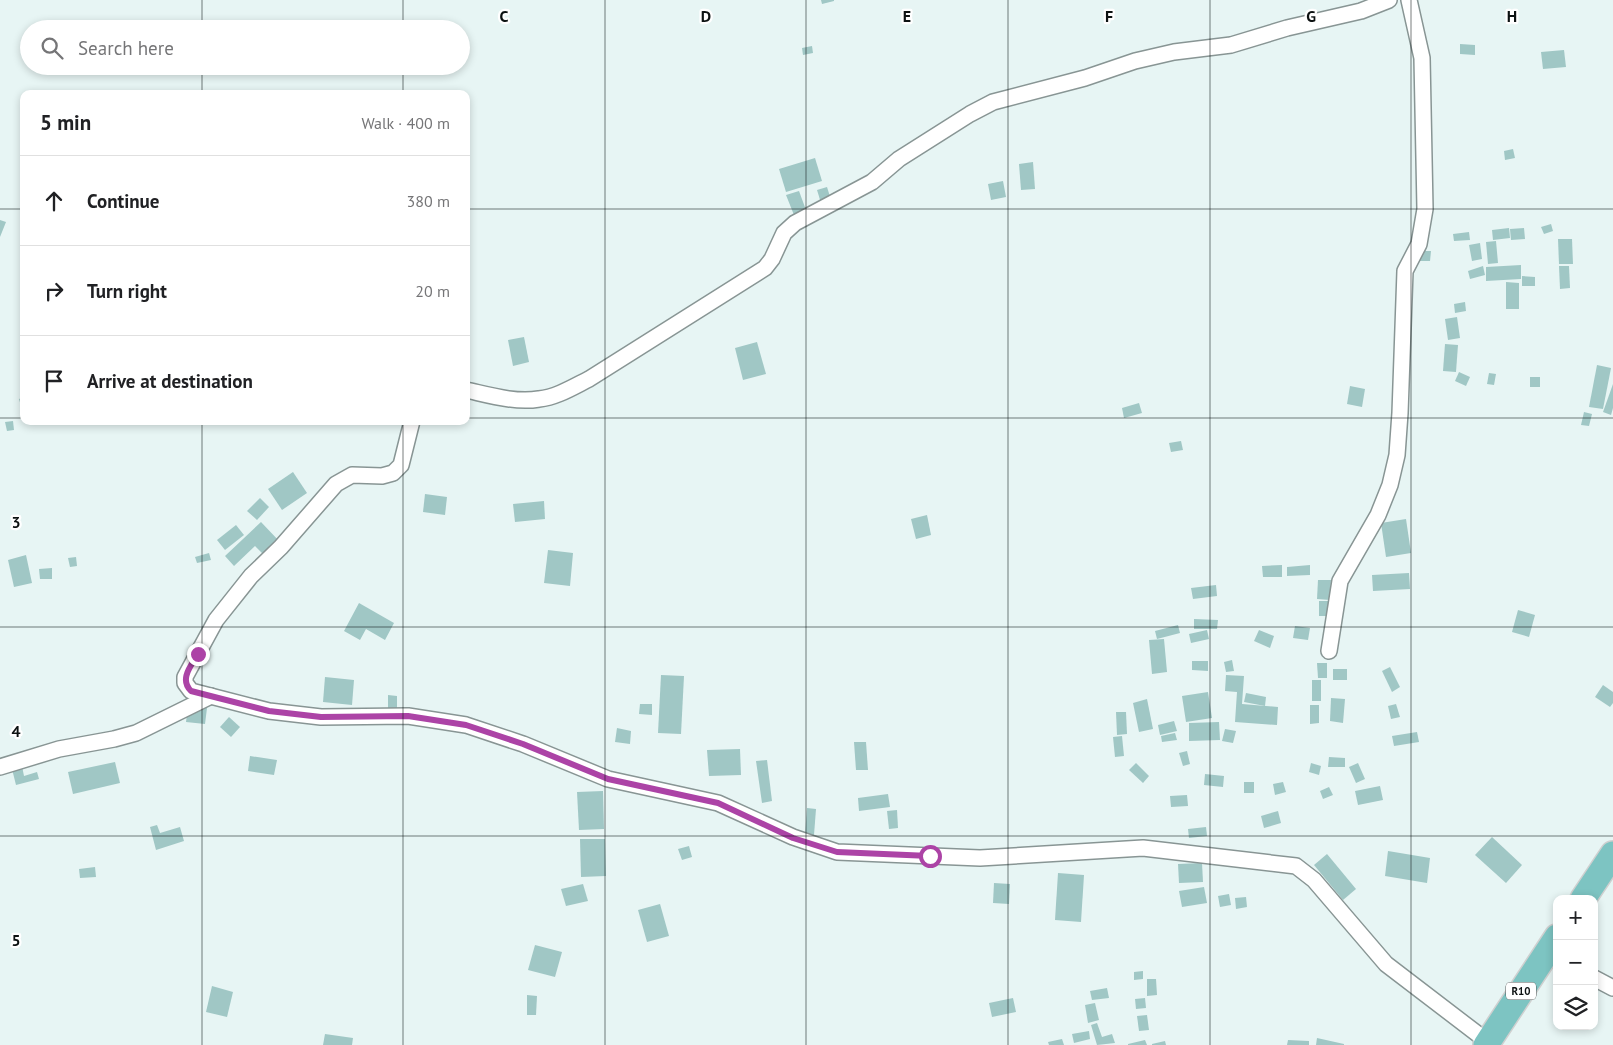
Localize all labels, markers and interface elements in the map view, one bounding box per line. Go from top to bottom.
text: C [500,6,509,26]
text: D [701,6,711,26]
text: E [903,6,911,26]
text: F [1105,6,1113,26]
text: G [1306,6,1316,26]
text: H [1507,6,1517,26]
search box [20,20,470,75]
icon: search [38,34,66,62]
text: Search here [78,36,174,60]
text: 5 min [40,109,91,136]
text: Walk · 400 m [361,113,450,133]
icon: ahead [40,187,68,215]
text: Continue [87,189,159,213]
text: 380 m [407,191,450,211]
icon: right [40,277,68,305]
text: Turn right [87,279,167,303]
text: 20 m [415,281,450,301]
icon: arrive [40,367,68,395]
text: Arrive at destination [87,369,253,393]
text: 3 [11,512,21,532]
route end [187,643,210,666]
text: 4 [11,721,21,741]
route start [919,845,942,868]
map controls [1553,895,1598,1030]
button: + [1553,895,1598,940]
text: 5 [11,930,21,950]
button: − [1553,940,1598,985]
road number: R10 [1506,982,1536,999]
button: layers [1553,985,1598,1030]

